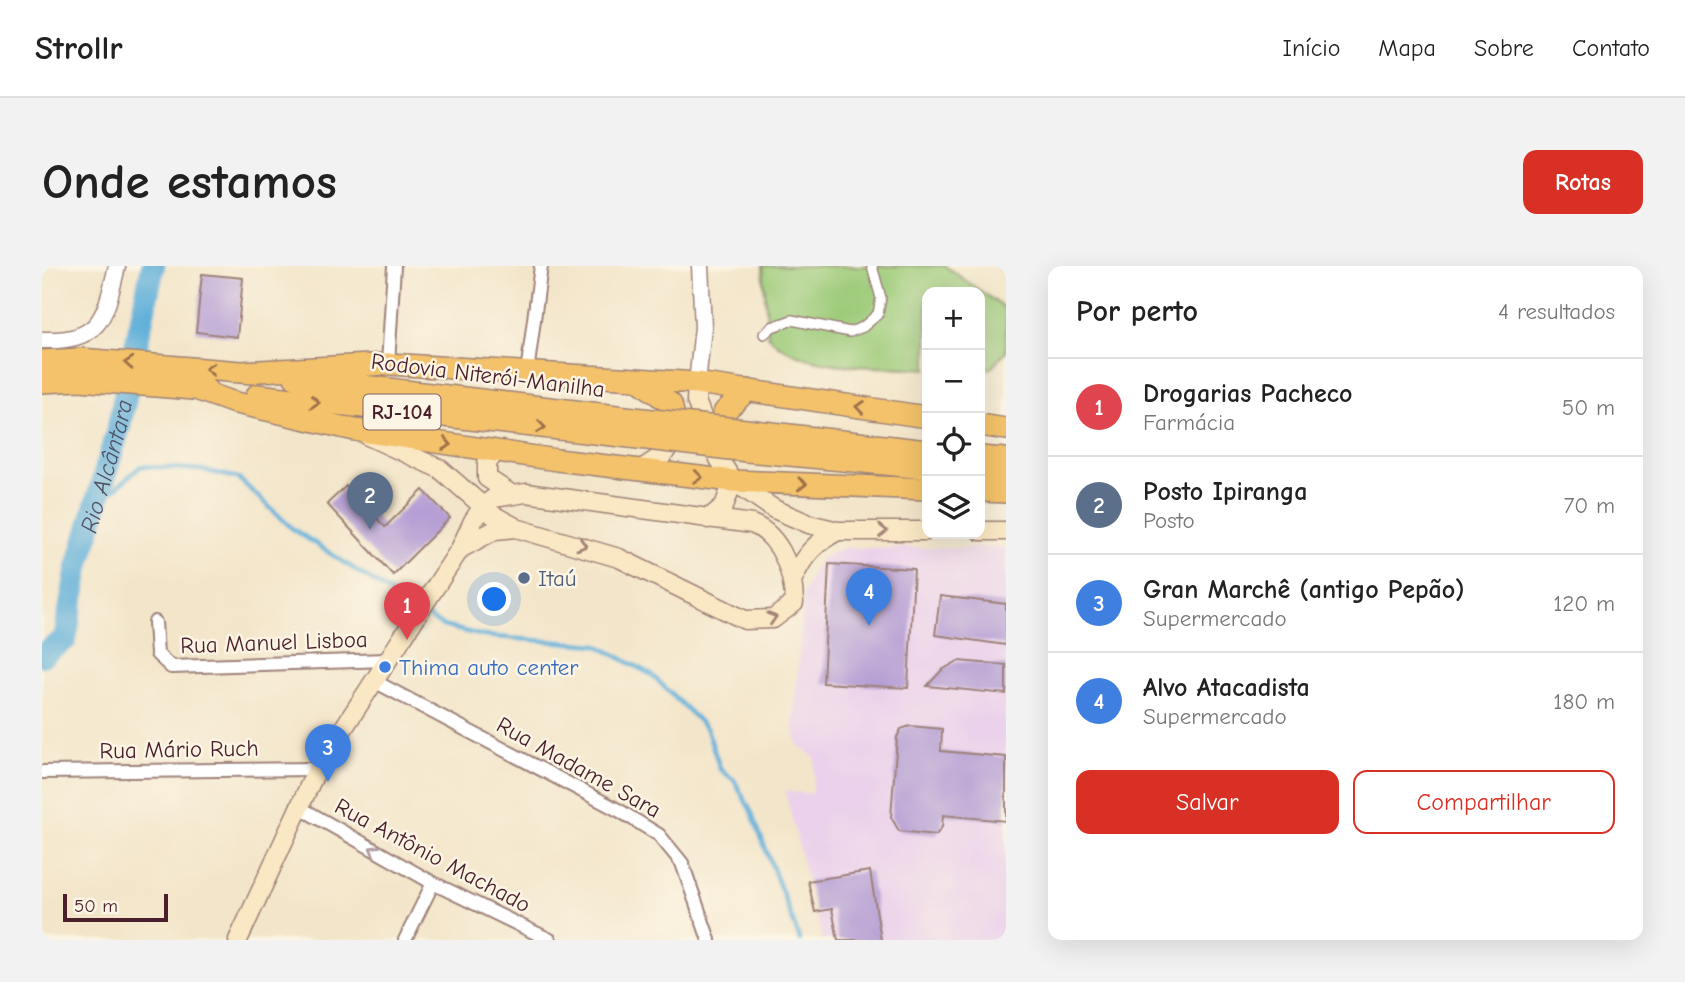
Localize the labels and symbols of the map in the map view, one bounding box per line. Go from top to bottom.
street label: Rodovia Niterói-Manilha [370,348,606,403]
one-way arrow [123,356,134,371]
one-way arrow [204,362,215,377]
one-way arrow [310,394,321,409]
road number: RJ-104 [364,394,440,430]
water label: Rio Alcântara [75,397,138,536]
one-way arrow [854,400,866,415]
one-way arrow [536,419,547,434]
one-way arrow [441,436,453,451]
one-way arrow [692,469,704,484]
pin: 2 [347,472,393,530]
one-way arrow [796,477,807,492]
one-way arrow [878,523,888,539]
one-way arrow [576,537,588,551]
place label: Itaú [538,565,577,592]
pin: 4 [846,568,892,626]
marker: Itaú [516,570,532,586]
pin: 1 [384,582,430,640]
your location [477,582,511,616]
one-way arrow [765,611,777,626]
street label: Rua Manuel Lisboa [180,626,368,659]
place label: Thima auto center [399,654,579,681]
marker: Thima auto center [377,659,393,675]
street label: Rua Madame Sara [492,711,666,824]
pin: 3 [305,724,351,782]
street label: Rua Mário Ruch [99,735,259,764]
street label: Rua Antônio Machado [330,792,535,918]
one-way arrow [369,845,381,858]
scale bar [63,891,168,923]

